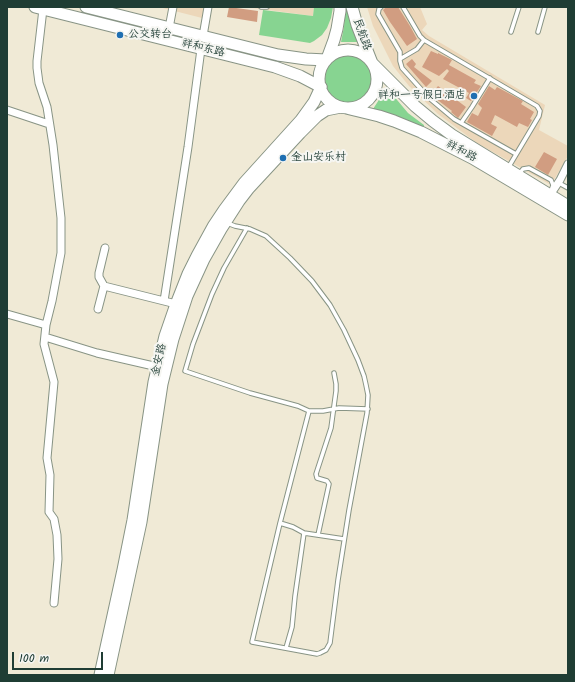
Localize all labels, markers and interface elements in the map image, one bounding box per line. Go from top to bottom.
street label: 民航路 [349,17,373,53]
place label: 公交转台 [128,28,172,42]
marker: 公交转台 [115,30,125,40]
street label: 祥和东路 [180,37,226,61]
place label: 祥和一号假日酒店 [378,89,466,103]
marker: 祥和一号假日酒店 [469,91,479,101]
street label: 祥和路 [443,138,479,166]
place label: 金山安乐村 [291,151,346,165]
marker: 金山安乐村 [278,153,288,163]
street label: 金安路 [150,342,170,378]
scale bar [14,644,105,670]
text: 100 m [19,649,49,668]

